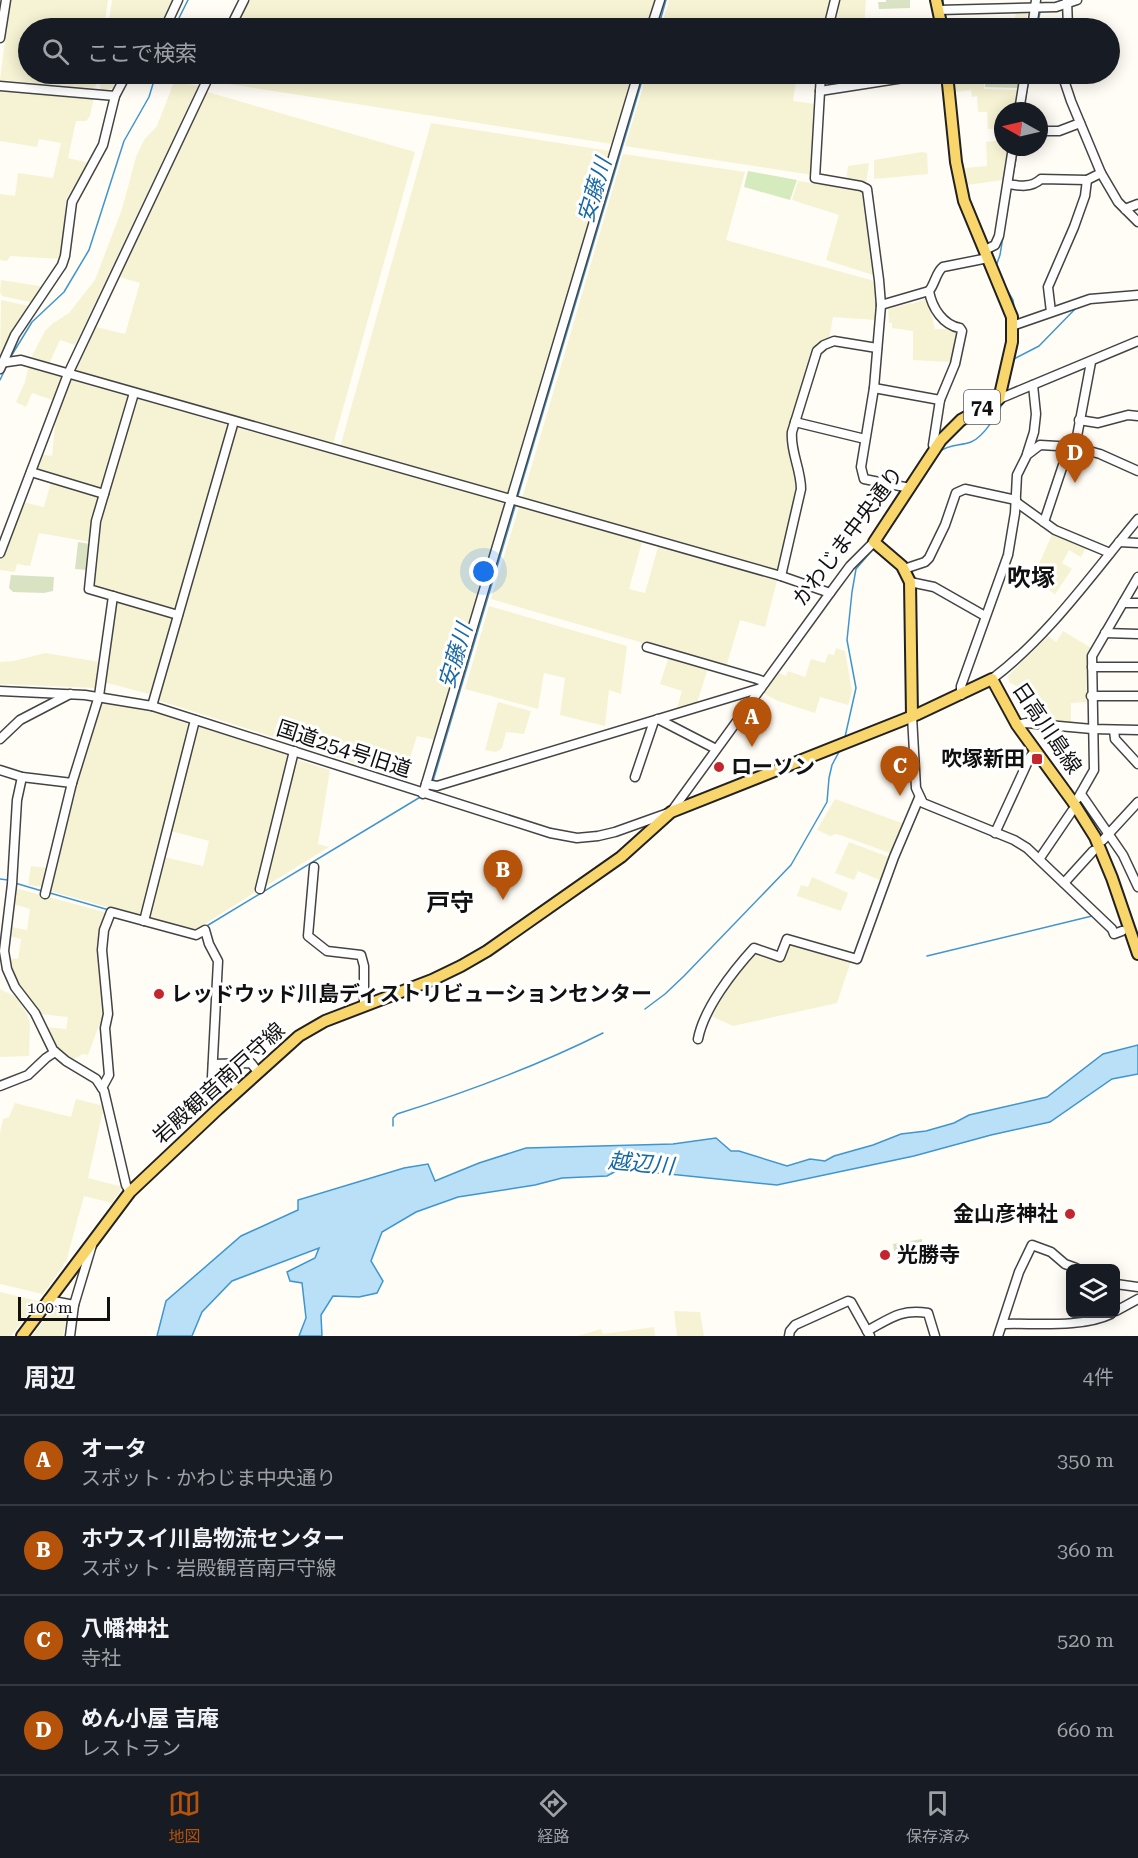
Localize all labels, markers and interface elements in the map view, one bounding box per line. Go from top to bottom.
search box [18,18,1120,84]
icon: search [39,35,72,68]
text: ここで検索 [87,41,197,66]
north arrow [994,102,1048,156]
water label: 安藤川 [573,153,617,225]
road number: 74 [964,390,1000,424]
pin: D [1056,434,1094,483]
street label: かわじま中央通り [788,462,908,610]
your location [469,557,498,586]
district label: 吹塚 [1007,564,1055,592]
water label: 安藤川 [434,619,478,691]
street label: 日高川島線 [1008,678,1086,778]
pin: A [732,698,771,747]
street label: 国道254号旧道 [274,716,414,782]
pin: C [880,746,920,796]
place label: 吹塚新田 [941,747,1025,771]
marker: 吹塚新田 [1030,752,1044,766]
place label: ローソン [731,755,815,779]
marker: ローソン [712,760,726,774]
pin: B [484,850,522,900]
district label: 戸守 [426,889,474,917]
place label: レッドウッド川島ディストリビューションセンター [171,982,652,1006]
marker: レッドウッド川島ディストリビューションセンター [152,987,166,1001]
street label: 岩殿観音南戸守線 [149,1018,289,1148]
water label: 越辺川 [607,1148,677,1179]
place label: 金山彦神社 [953,1202,1058,1226]
marker: 金山彦神社 [1063,1207,1077,1221]
place label: 光勝寺 [897,1243,960,1267]
marker: 光勝寺 [878,1248,892,1262]
map controls [1066,1264,1120,1318]
button: layers [1066,1264,1120,1318]
scale bar [18,1294,110,1322]
text: 100 m [27,1298,73,1317]
text: 周辺 [24,1363,76,1393]
text: 4件 [1083,1365,1114,1389]
text: オータ [81,1436,147,1461]
text: A [36,1448,51,1472]
text: 350 m [1057,1448,1114,1472]
text: スポット · かわじま中央通り [81,1466,336,1490]
text: ホウスイ川島物流センター [81,1526,345,1551]
text: B [36,1538,51,1562]
text: 360 m [1057,1538,1114,1562]
text: スポット · 岩殿観音南戸守線 [81,1556,336,1580]
text: 八幡神社 [81,1616,169,1641]
text: C [37,1628,51,1652]
text: 520 m [1057,1628,1114,1652]
text: 寺社 [81,1646,121,1670]
text: めん小屋 吉庵 [81,1706,219,1731]
text: D [35,1718,52,1742]
text: 660 m [1057,1718,1114,1742]
text: レストラン [81,1736,181,1760]
tab: 地図 [168,1787,201,1847]
tab: 経路 [537,1787,570,1847]
tab: 保存済み [906,1787,970,1847]

